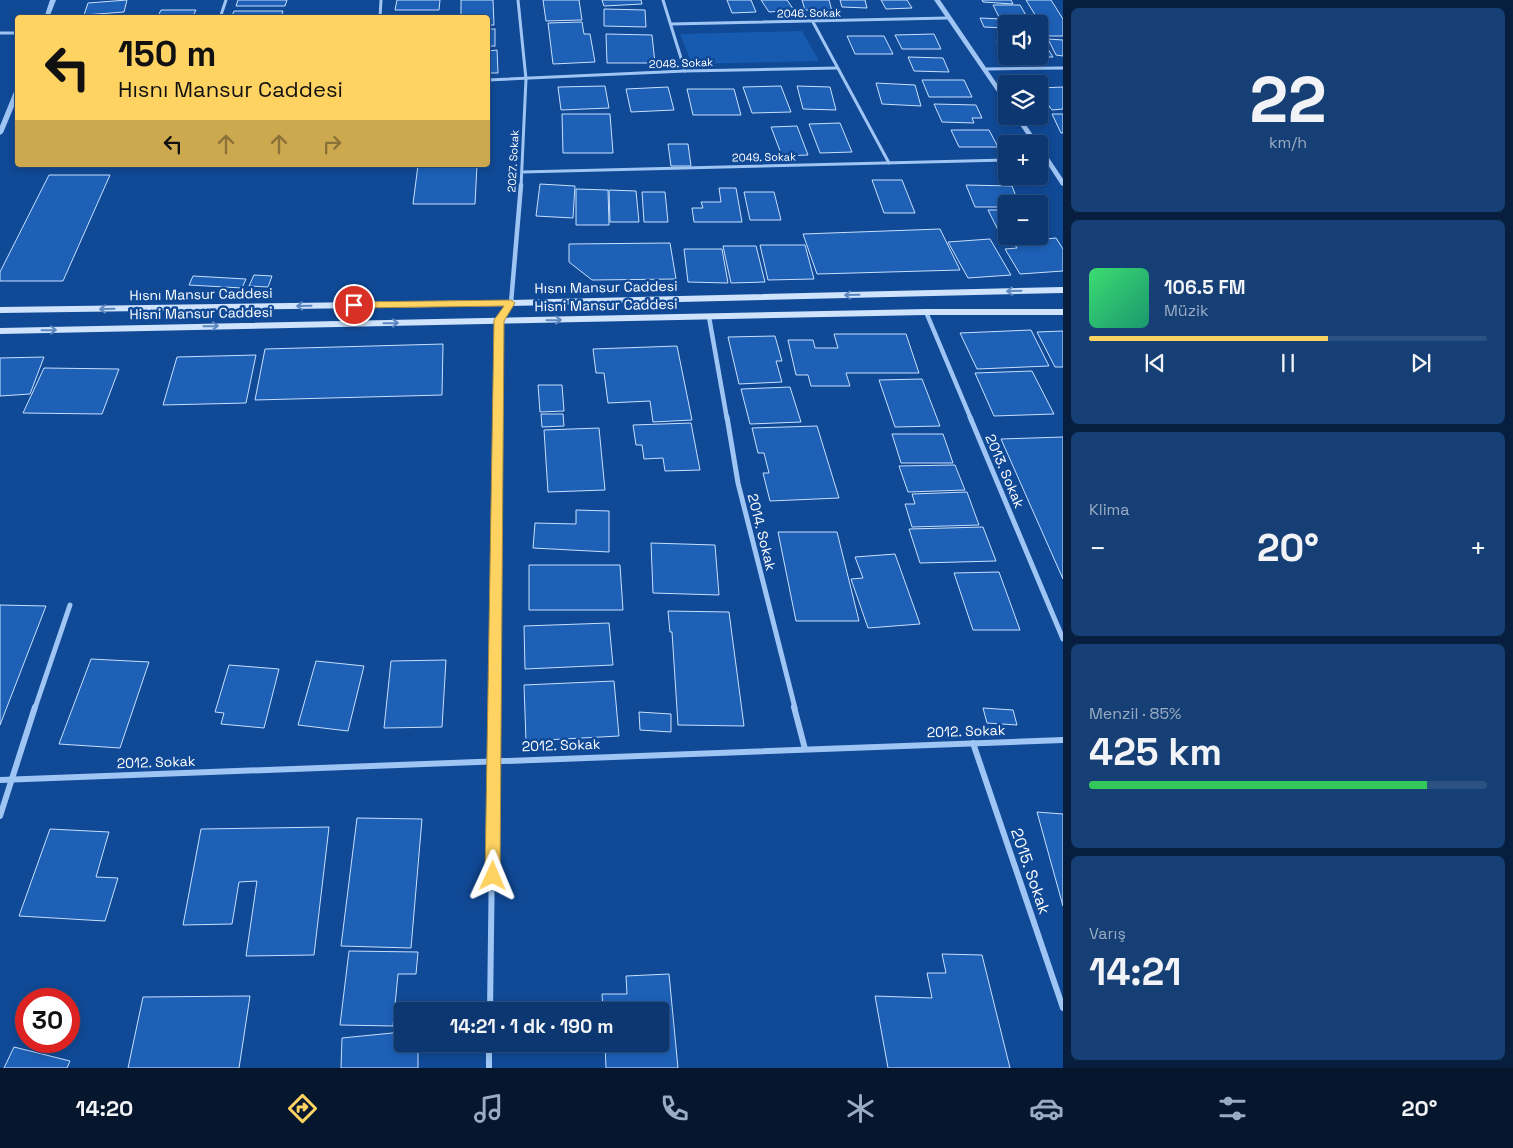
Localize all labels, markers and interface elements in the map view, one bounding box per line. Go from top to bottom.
street label: 2046. Sokak [777,5,841,21]
map controls [998,15,1048,245]
button: sound [998,15,1048,65]
text: 150 m [118,32,216,76]
icon: left [35,35,100,100]
street label: 2048. Sokak [649,55,713,71]
text: 22 [1249,58,1327,141]
text: Hısnı Mansur Caddesi [118,75,343,103]
button: layers [998,75,1048,125]
street label: 2027. Sokak [504,129,522,193]
icon: left [159,130,187,158]
icon: ahead [212,130,240,158]
icon: ahead [265,130,293,158]
icon: right [318,130,346,158]
text: km/h [1269,132,1307,153]
button: + [998,135,1048,185]
street label: 2049. Sokak [732,149,796,165]
button: − [998,195,1048,245]
text: 106.5 FM [1164,275,1245,300]
street label: Hısnı Mansur Caddesi [534,277,678,297]
street label: Hısnı Mansur Caddesi [129,284,273,304]
pin [333,284,375,326]
one-way arrow [1007,286,1023,296]
one-way arrow [844,290,860,300]
icon: arrive [340,291,368,319]
street label: Hisni Mansur Caddesi [534,295,678,315]
text: Müzik [1164,300,1209,321]
one-way arrow [297,301,313,311]
street label: Hisni Mansur Caddesi [129,303,273,323]
one-way arrow [99,304,116,314]
one-way arrow [545,315,561,325]
one-way arrow [382,318,399,328]
one-way arrow [202,321,219,331]
one-way arrow [40,325,56,334]
icon: previous [1141,349,1169,377]
icon: pause [1274,349,1302,377]
icon: next [1407,349,1435,377]
street label: 2013. Sokak [981,431,1029,511]
street label: 2014. Sokak [744,492,780,573]
text: Klima [1089,499,1130,520]
text: 20° [1257,524,1319,572]
text: − [1089,530,1106,566]
text: + [1470,530,1487,566]
text: Menzil · 85% [1089,703,1181,724]
street label: 2012. Sokak [926,721,1006,741]
text: 425 km [1089,728,1222,776]
street label: 2012. Sokak [521,735,601,755]
street label: 2012. Sokak [116,752,196,772]
street label: 2015. Sokak [1006,825,1055,917]
position arrow [466,849,518,901]
text: Varış [1089,923,1126,944]
text: 14:21 [1089,948,1181,996]
speed limit sign: 30 [15,988,80,1053]
text: 14:21 · 1 dk · 190 m [450,1014,613,1039]
icon: directions [285,1091,320,1126]
icon: music [471,1091,506,1126]
icon: phone [657,1091,692,1126]
icon: climate [843,1091,878,1126]
icon: car [1029,1091,1064,1126]
icon: filters [1215,1091,1250,1126]
text: 14:20 [76,1094,133,1122]
text: 20° [1401,1094,1437,1122]

